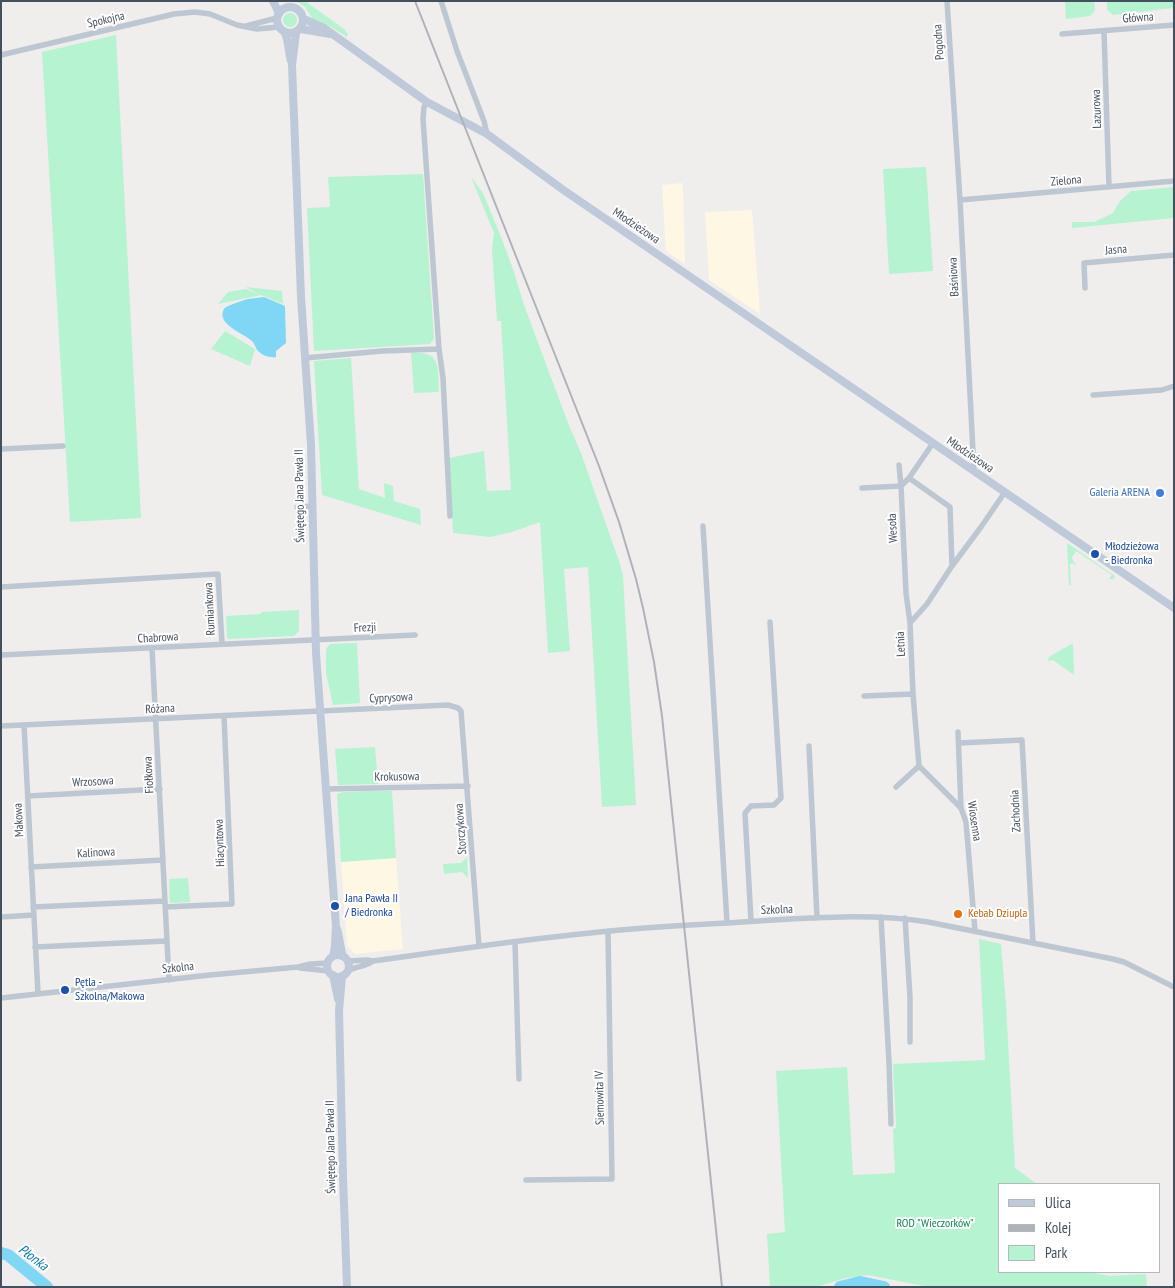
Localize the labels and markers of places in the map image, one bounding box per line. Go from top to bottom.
place label: Galeria ARENA [1090,486,1150,500]
marker: Galeria ARENA [1154,487,1166,499]
place label: Młodzieżowa - Biedronka [1105,540,1159,568]
marker: Młodzieżowa - Biedronka [1089,548,1101,560]
place label: Jana Pawła II / Biedronka [345,892,398,920]
marker: Jana Pawła II / Biedronka [329,900,341,912]
place label: Kebab Dziupla [968,907,1027,921]
marker: Kebab Dziupla [952,908,964,920]
place label: Pętla - Szkolna/Makowa [75,976,145,1004]
marker: Pętla - Szkolna/Makowa [59,984,71,996]

